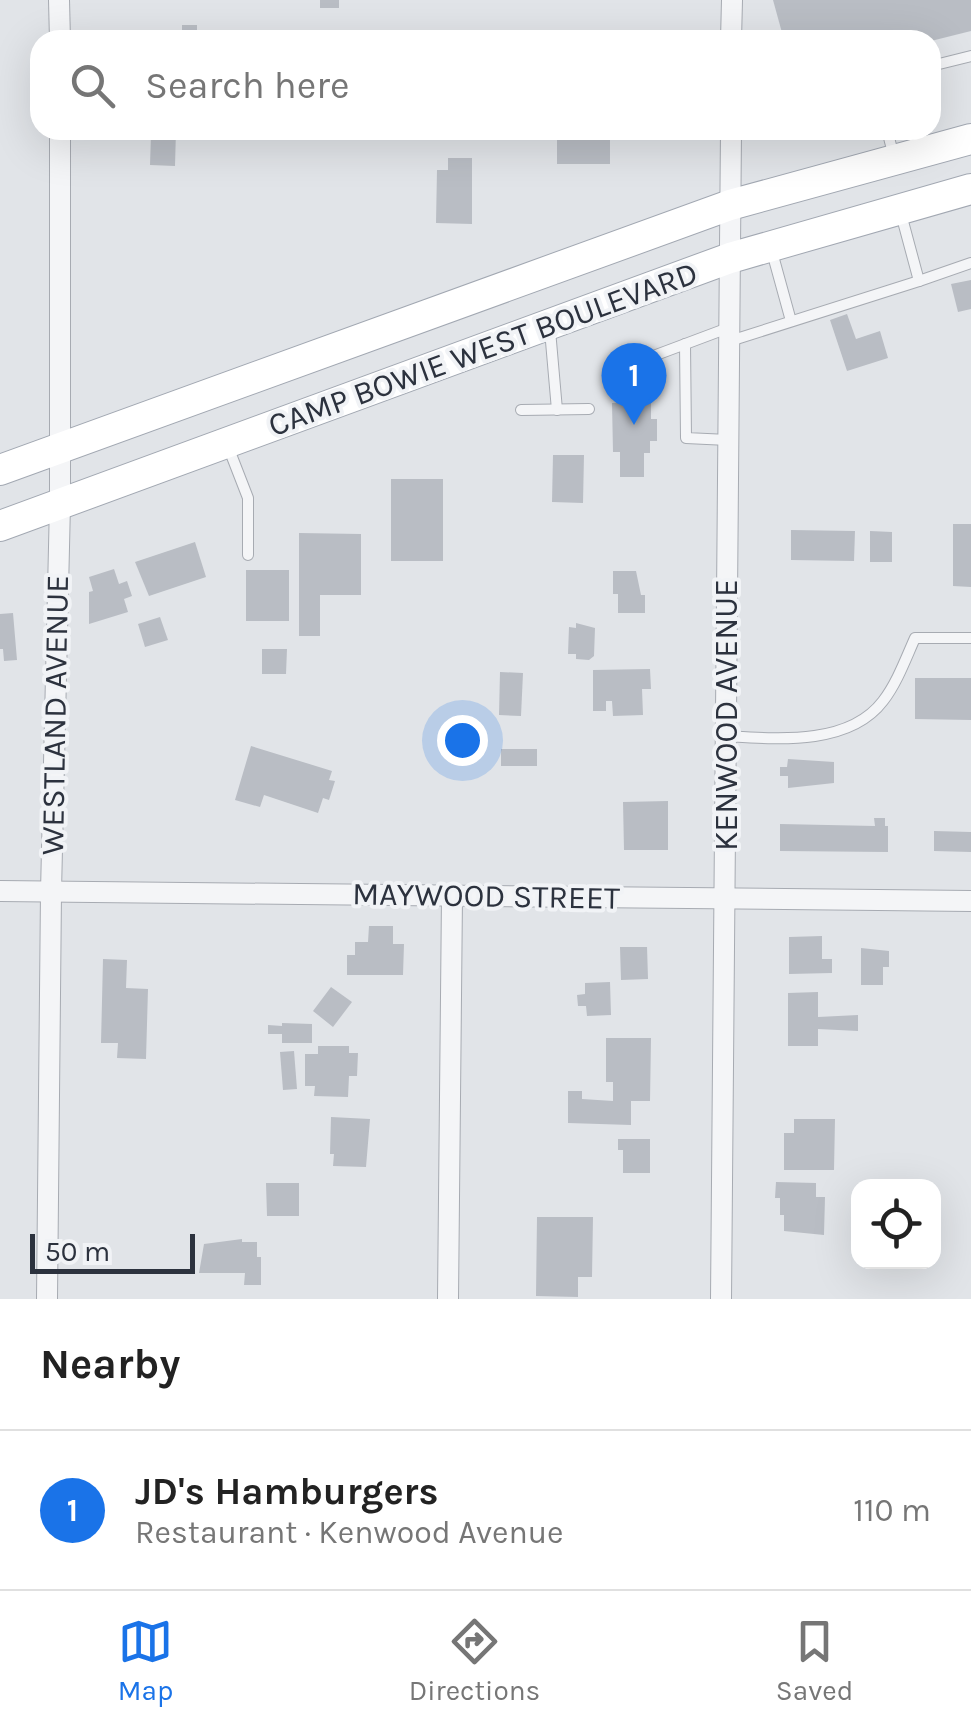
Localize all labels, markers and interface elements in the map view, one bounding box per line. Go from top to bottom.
search box [30,30,941,140]
icon: search [65,58,120,113]
text: Search here [145,63,349,108]
street label: CAMP BOWIE WEST BOULEVARD [263,254,703,444]
pin: 1 [602,342,666,425]
street label: WESTLAND AVENUE [34,575,76,855]
street label: KENWOOD AVENUE [708,579,745,851]
your location [437,715,488,766]
street label: MAYWOOD STREET [352,875,620,917]
map controls [851,1179,941,1269]
button: locate [851,1179,941,1269]
scale bar [30,1229,195,1274]
text: 50 m [45,1235,110,1268]
text: Nearby [40,1339,180,1389]
text: JD's Hamburgers [135,1469,439,1514]
text: 1 [67,1492,78,1529]
text: 110 m [853,1492,931,1529]
text: Restaurant · Kenwood Avenue [135,1514,564,1551]
tab: Map [118,1614,173,1707]
tab: Directions [409,1614,540,1707]
tab: Saved [776,1614,853,1707]

